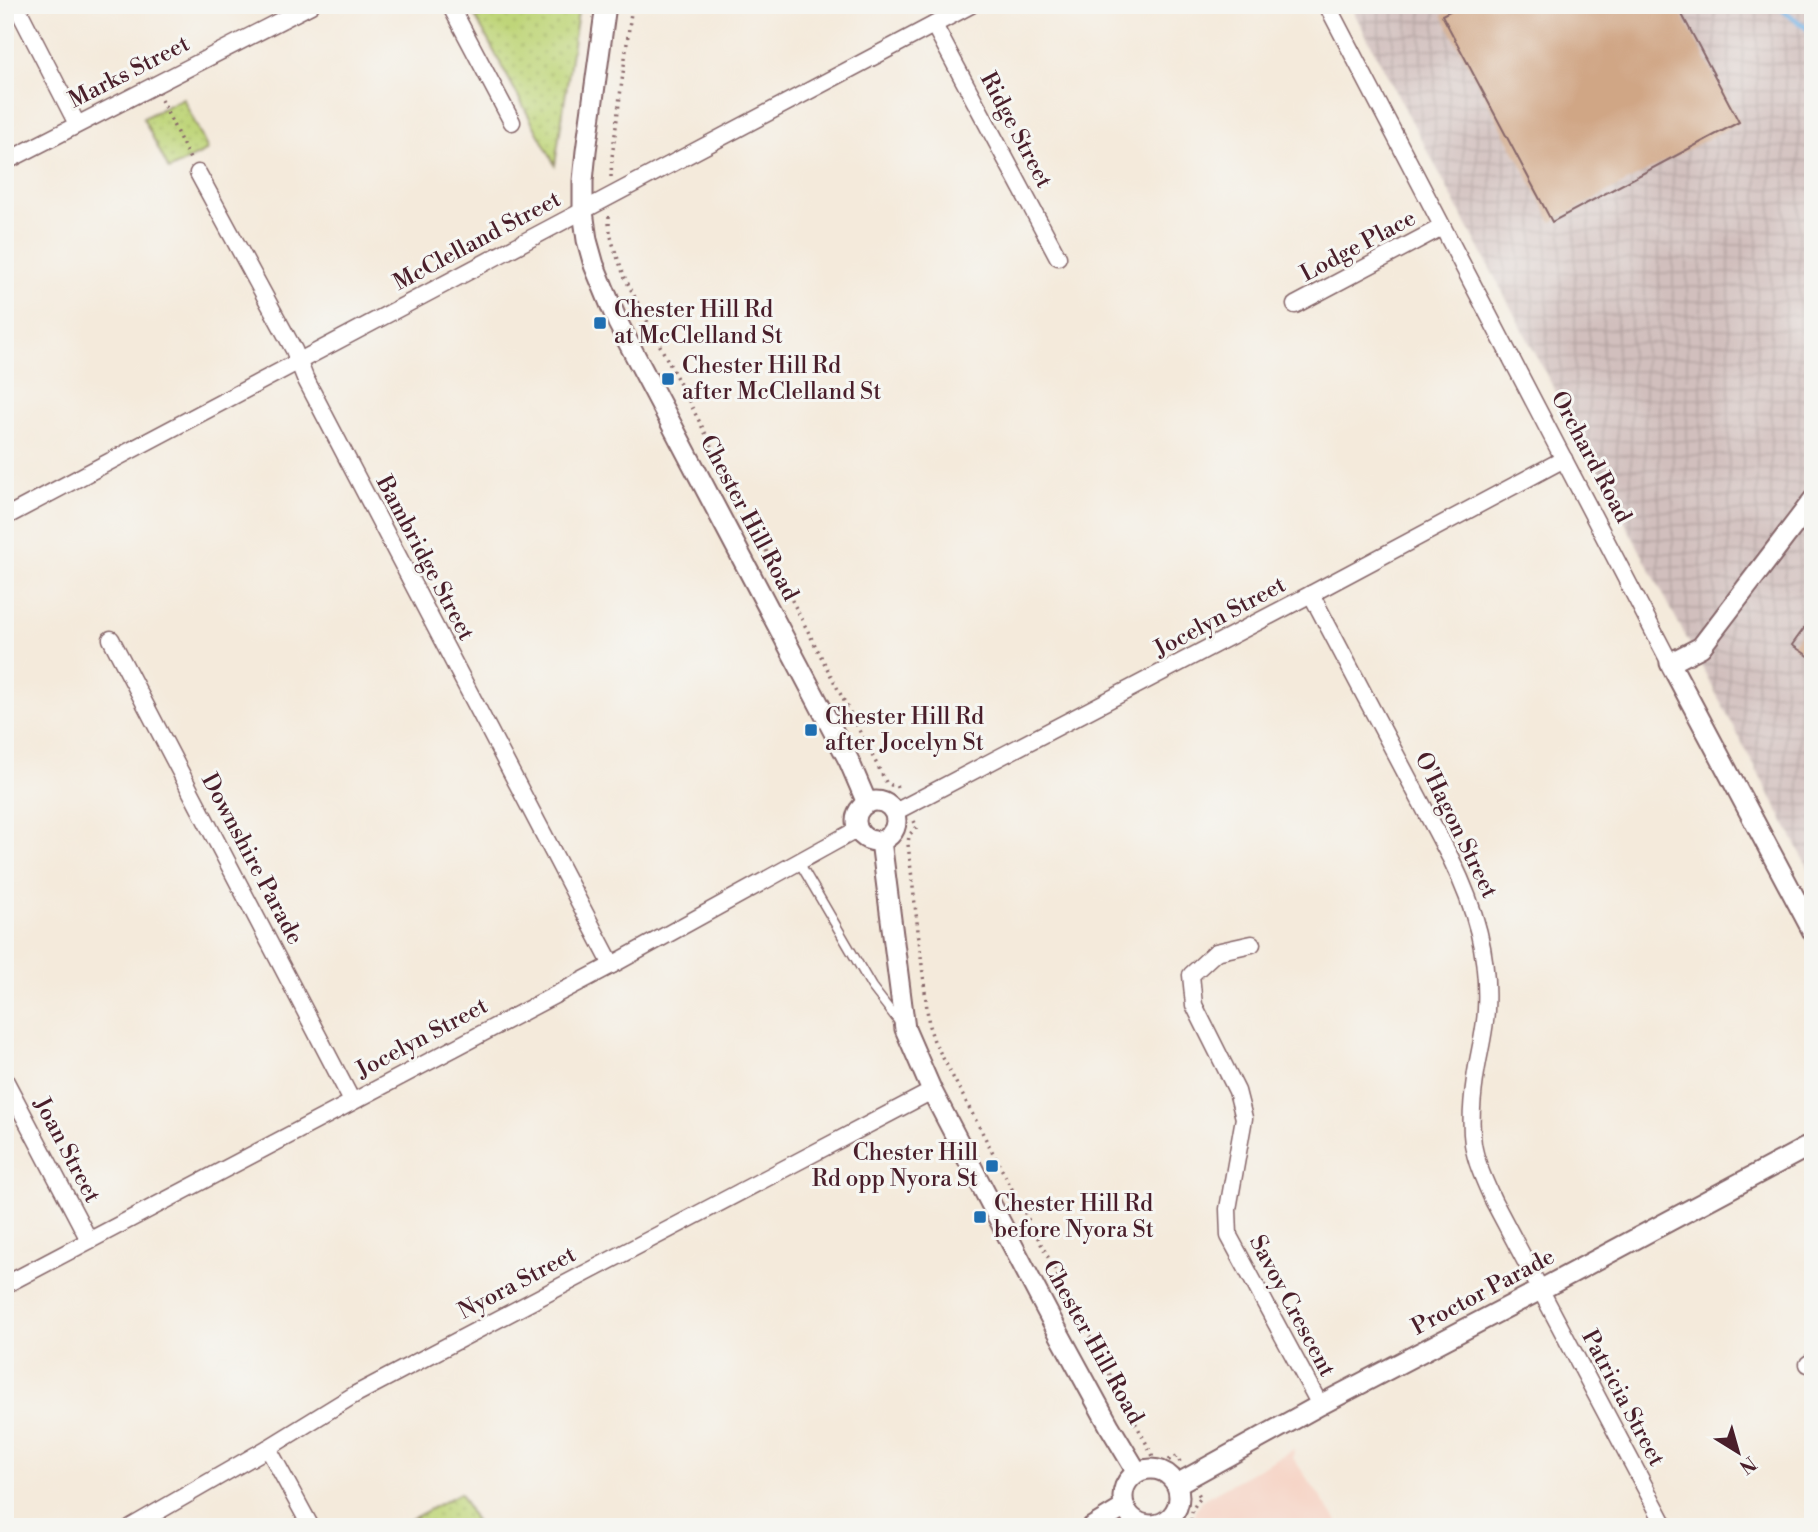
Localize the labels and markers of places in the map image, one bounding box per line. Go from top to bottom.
place label: Chester Hill Rd at McClelland St [614,296,783,350]
marker: Chester Hill Rd at McClelland St [592,315,608,331]
place label: Chester Hill Rd after McClelland St [682,352,881,406]
marker: Chester Hill Rd after McClelland St [660,371,676,387]
place label: Chester Hill Rd after Jocelyn St [825,703,984,757]
marker: Chester Hill Rd after Jocelyn St [803,722,819,738]
place label: Chester Hill Rd opp Nyora St [812,1139,978,1193]
marker: Chester Hill Rd opp Nyora St [984,1158,1000,1174]
place label: Chester Hill Rd before Nyora St [994,1190,1154,1244]
marker: Chester Hill Rd before Nyora St [972,1209,988,1225]

